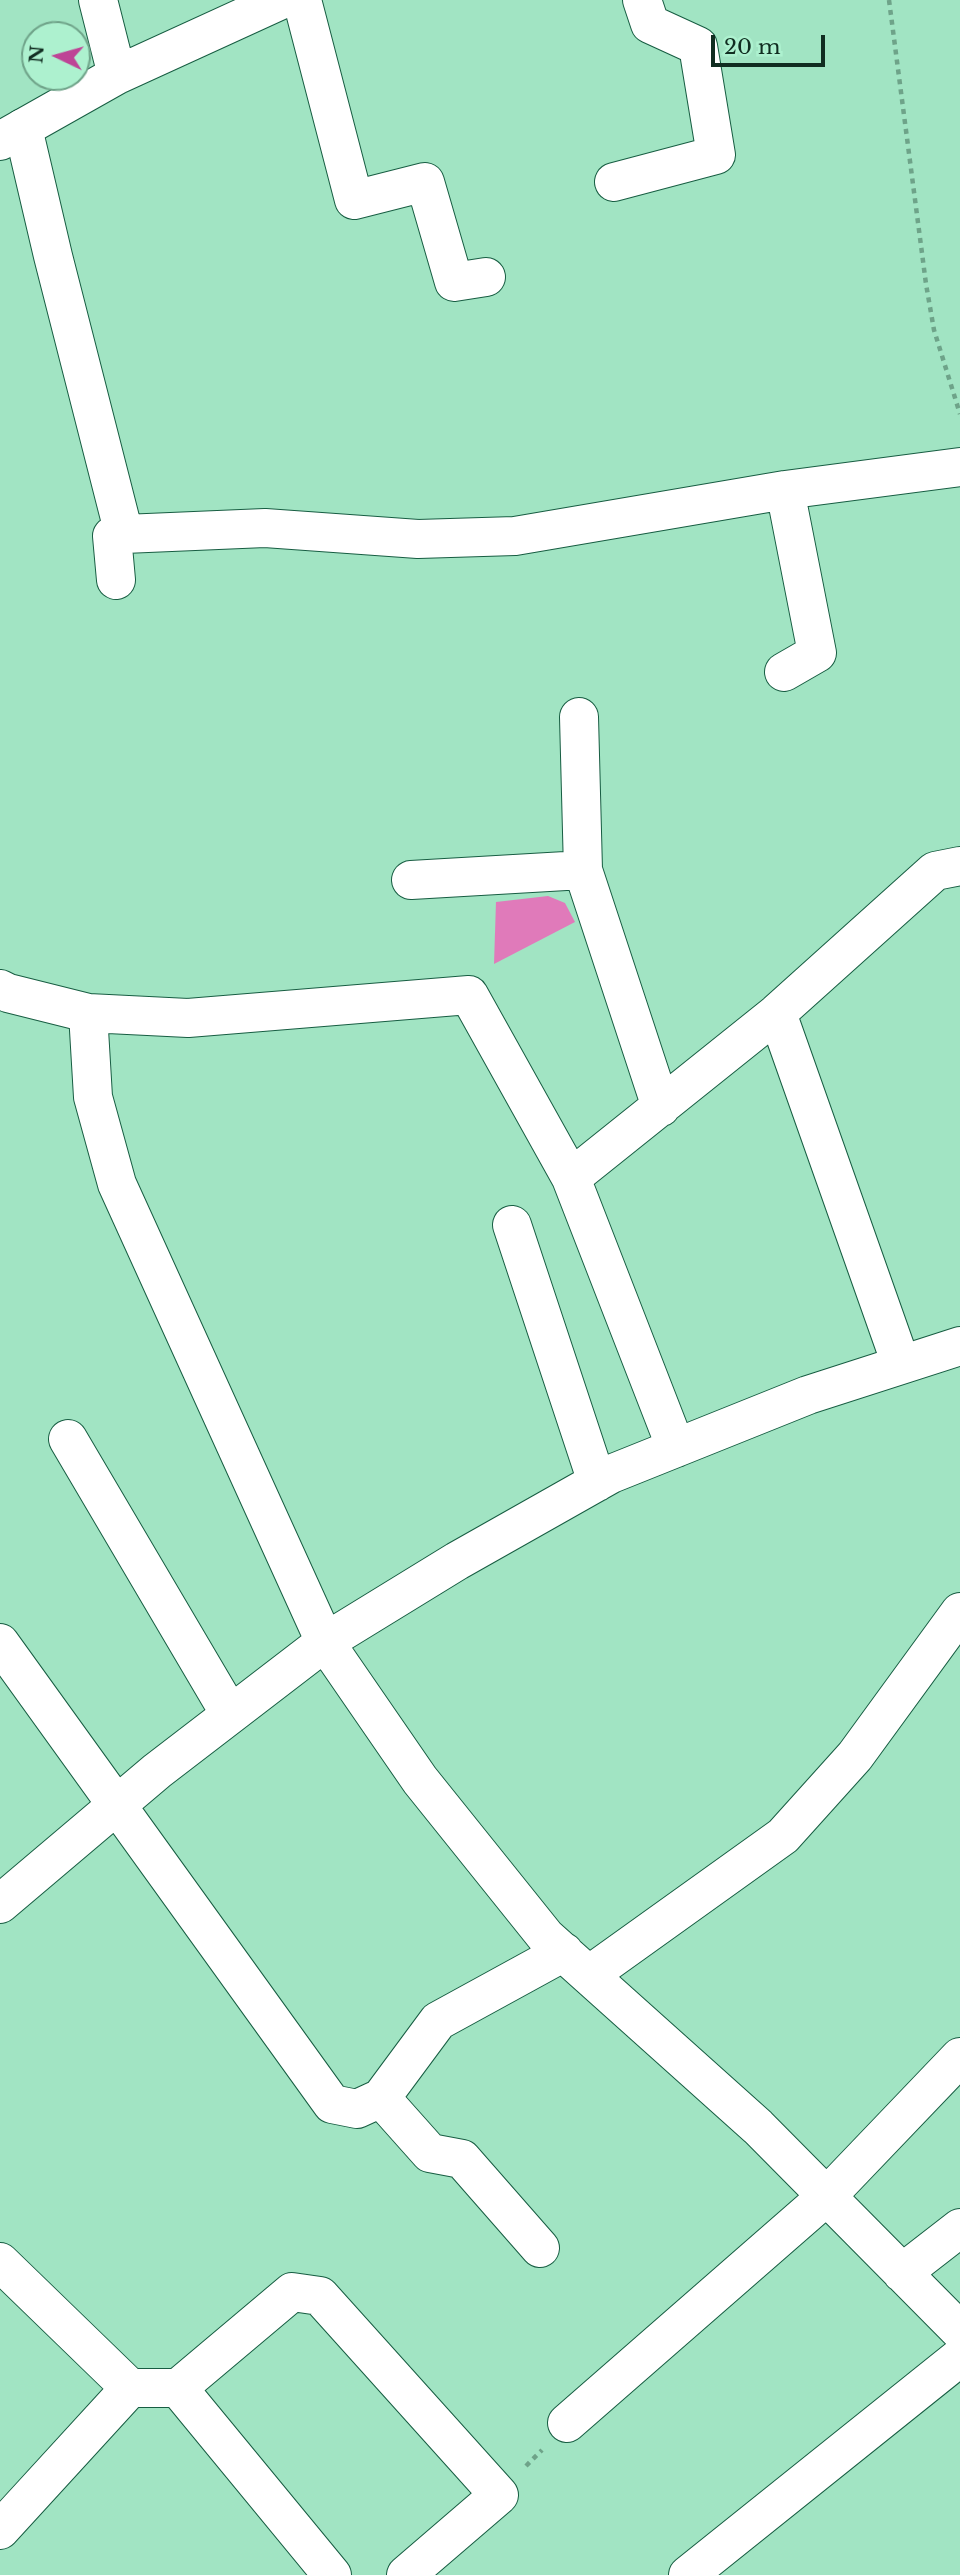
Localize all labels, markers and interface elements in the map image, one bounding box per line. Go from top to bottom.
north arrow [21,21,91,91]
scale bar [715,21,829,65]
text: 20 m [724,34,781,60]
text: N [24,44,49,64]

